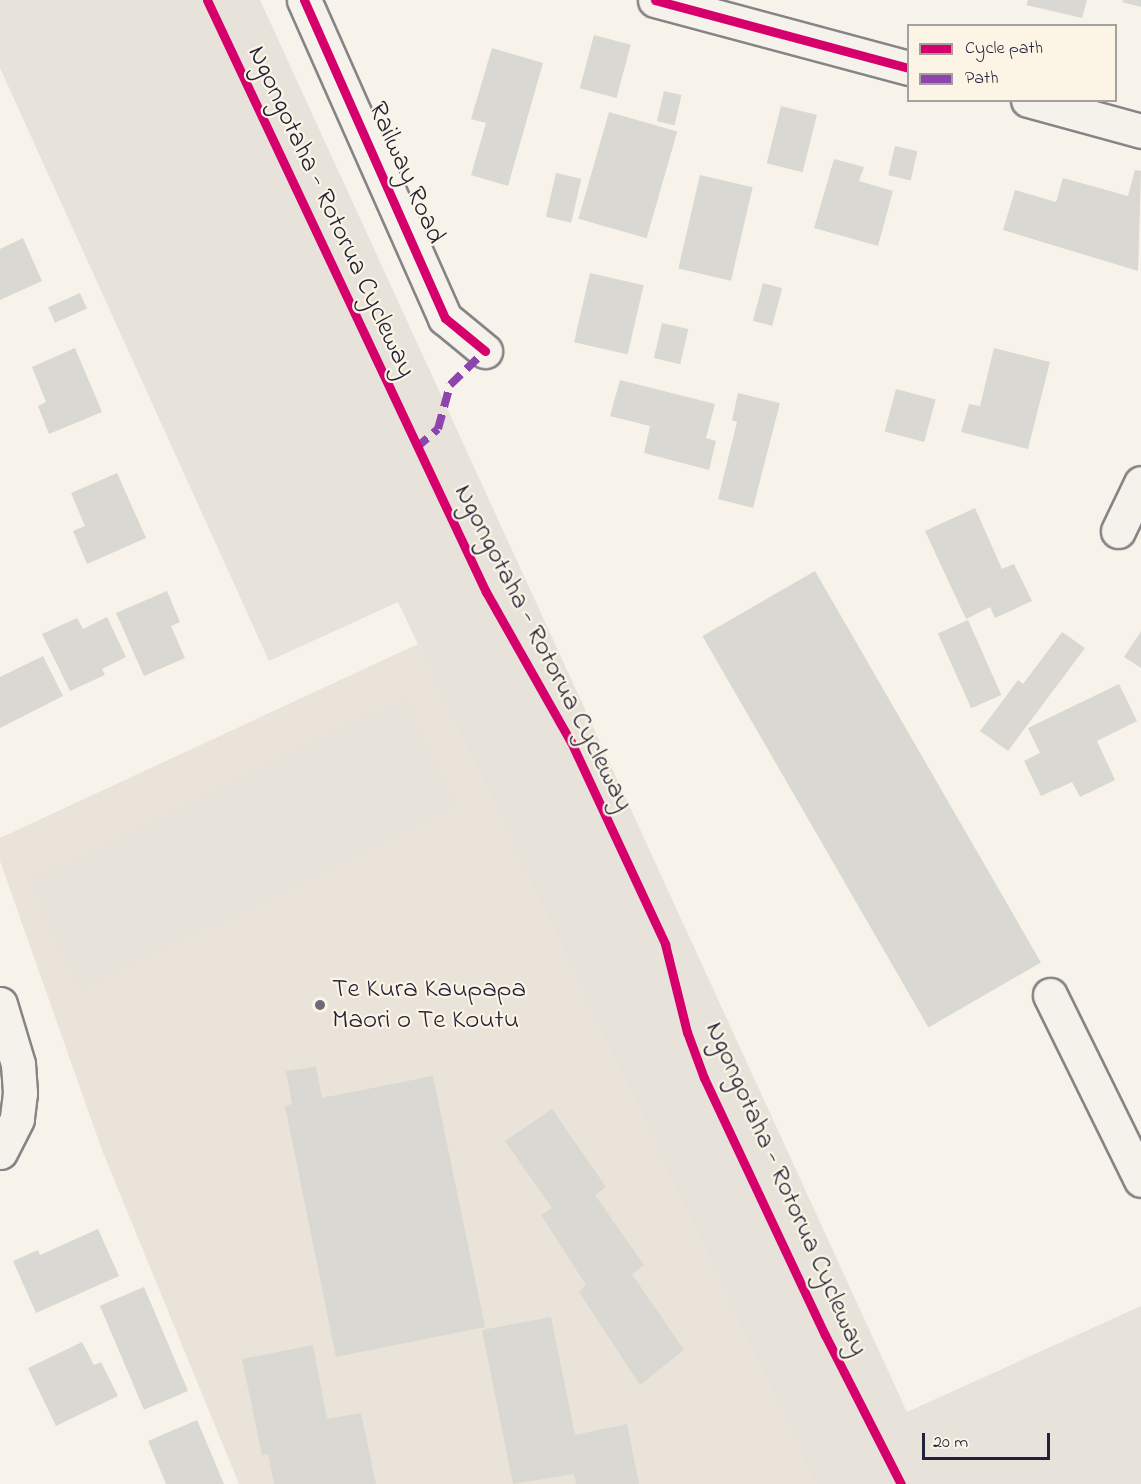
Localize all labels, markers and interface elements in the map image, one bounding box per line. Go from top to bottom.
legend [907,24,1117,102]
text: Cycle path [965,36,1043,62]
street label: Ngongotaha - Rotorua Cycleway [240,41,422,383]
text: Path [965,66,999,92]
street label: Railway Road [360,97,452,249]
street label: Ngongotaha - Rotorua Cycleway [446,479,640,817]
place label: Te Kura Kaupapa Maori o Te Koutu [332,973,526,1036]
marker: Te Kura Kaupapa Maori o Te Koutu [313,998,327,1012]
street label: Ngongotaha - Rotorua Cycleway [698,1017,874,1361]
scale bar [925,1421,1052,1459]
text: 20 m [933,1430,968,1456]

